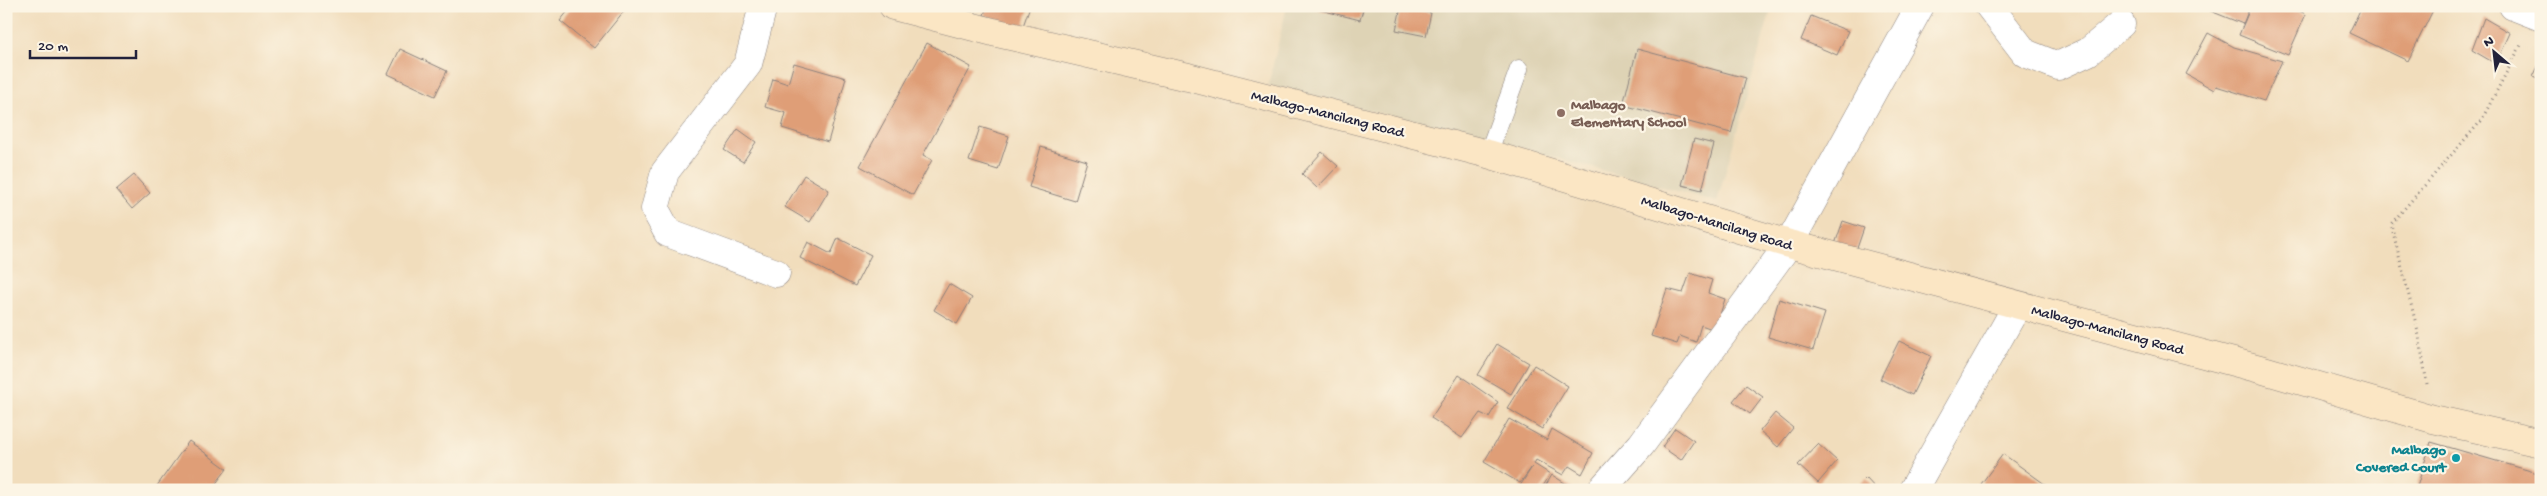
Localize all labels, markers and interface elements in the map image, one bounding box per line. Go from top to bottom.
scale bar [30,28,136,60]
north arrow [2470,28,2520,78]
text: N [2481,33,2497,52]
text: 20 m [38,38,68,56]
street label: Malbago-Mancilang Road [1249,87,1407,143]
place label: Malbago Elementary School [1571,97,1687,132]
marker: Malbago Elementary School [1555,107,1567,119]
street label: Malbago-Mancilang Road [1639,192,1795,256]
street label: Malbago-Mancilang Road [2029,302,2187,360]
place label: Malbago Covered Court [2355,442,2448,477]
marker: Malbago Covered Court [2450,452,2462,464]

